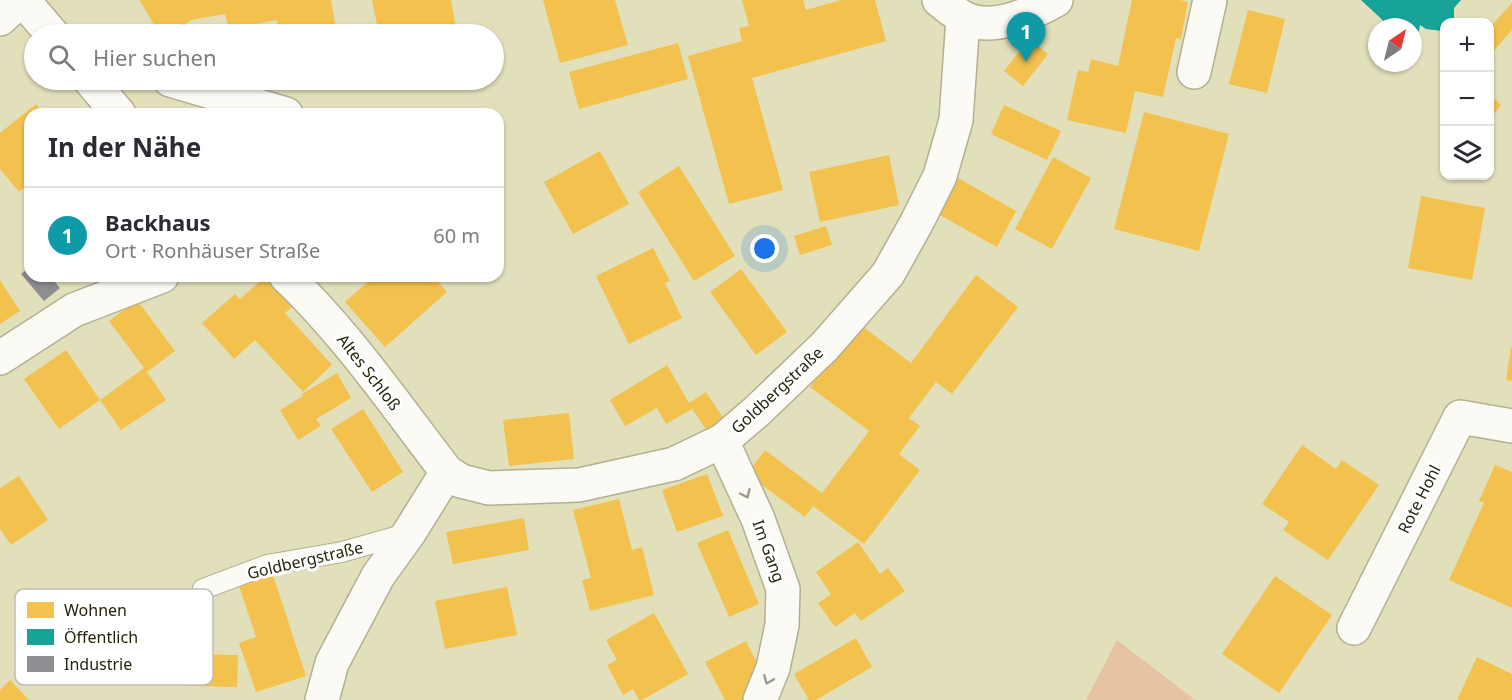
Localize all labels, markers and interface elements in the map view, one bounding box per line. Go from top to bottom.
pin: 1 [1006,13,1046,62]
north arrow [1368,18,1422,72]
map controls [1440,18,1494,180]
button: + [1440,18,1494,72]
search box [24,24,504,90]
icon: search [45,41,78,74]
text: Hier suchen [93,42,217,72]
button: − [1440,72,1494,126]
button: layers [1440,126,1494,180]
text: In der Nähe [48,129,201,165]
text: Backhaus [105,207,211,237]
text: 1 [62,222,73,249]
text: 60 m [433,222,480,249]
your location [750,234,779,263]
text: Ort · Ronhäuser Straße [105,237,320,264]
street label: Altes Schloß [332,329,406,415]
street label: Goldbergstraße [726,342,828,438]
street label: Rote Hohl [1392,461,1446,537]
one-way arrow [739,488,751,499]
street label: Im Gang [748,517,790,585]
street label: Goldbergstraße [245,536,365,584]
legend [15,589,213,685]
text: Wohnen [64,599,127,621]
text: Öffentlich [64,626,138,648]
text: Industrie [64,653,132,675]
one-way arrow [763,674,775,685]

